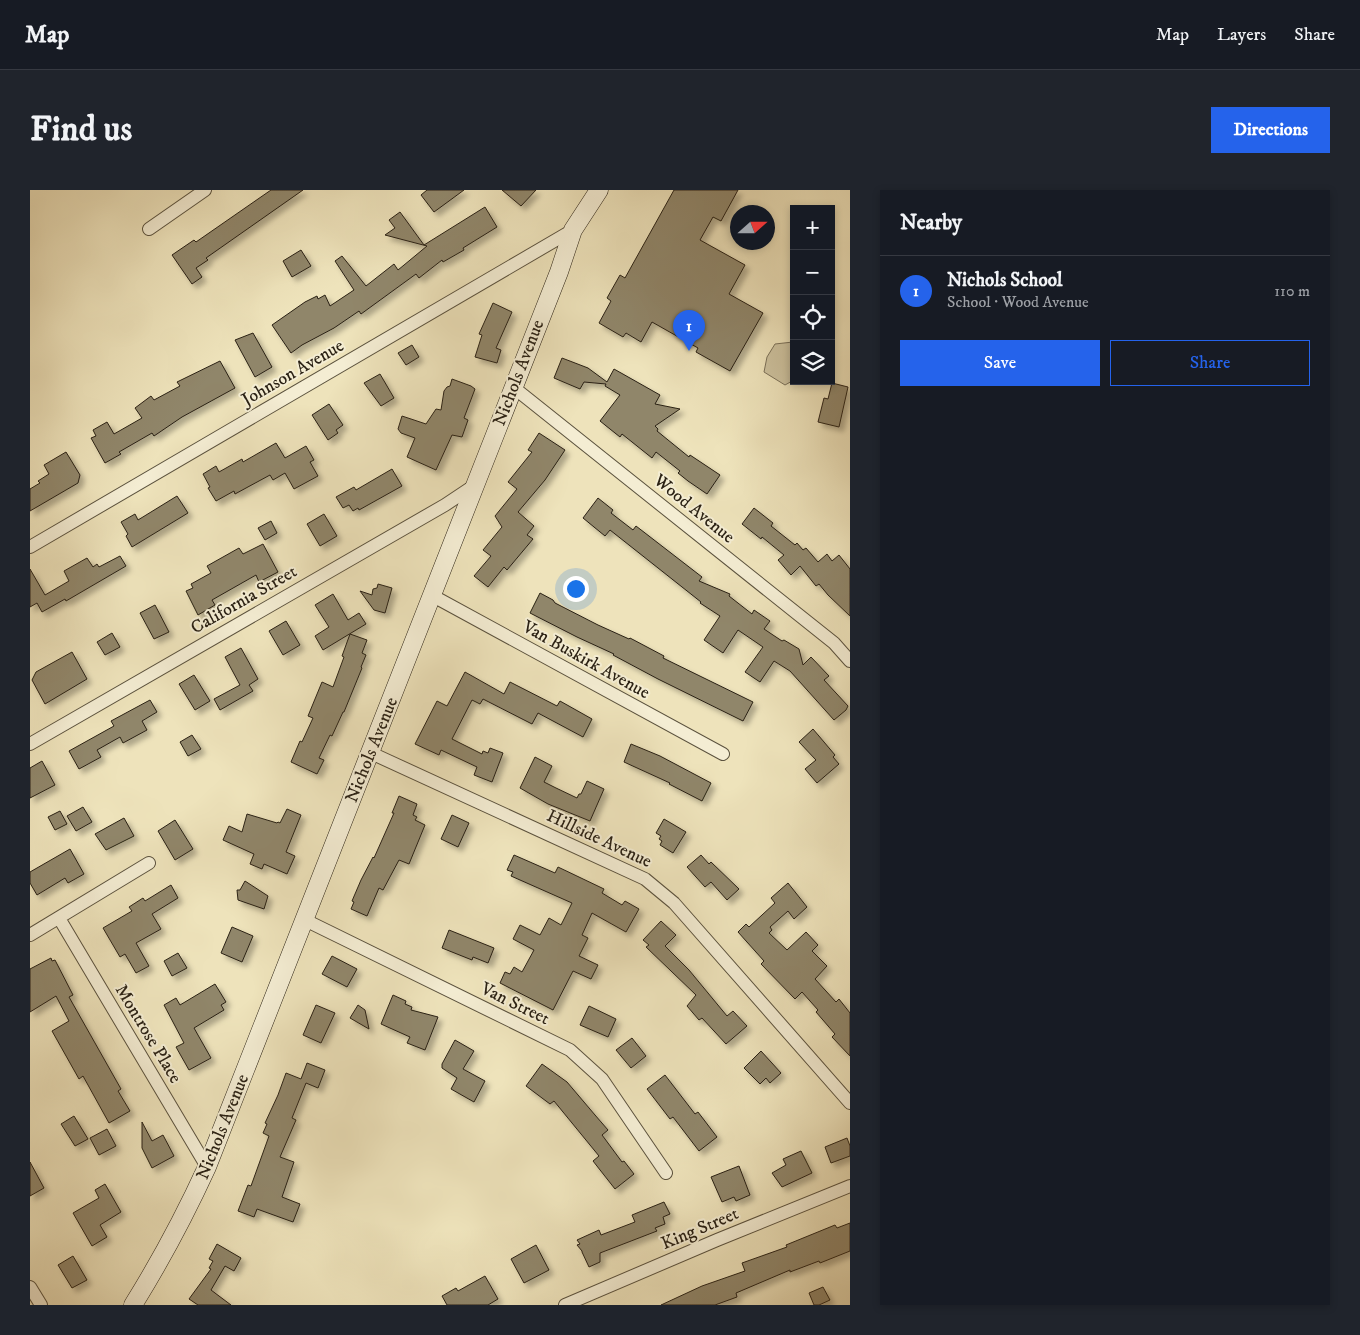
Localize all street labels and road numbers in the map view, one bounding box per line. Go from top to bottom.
street label: Nichols Avenue [489,317,549,429]
street label: Johnson Avenue [236,335,348,412]
street label: Wood Avenue [648,469,739,548]
street label: California Street [187,561,301,639]
street label: Van Buskirk Avenue [518,615,653,704]
street label: Nichols Avenue [341,694,403,806]
street label: Hillside Avenue [543,805,655,873]
street label: Van Street [476,978,553,1030]
street label: Montrose Place [110,981,186,1087]
street label: Nichols Avenue [192,1071,254,1183]
street label: King Street [658,1203,742,1255]

